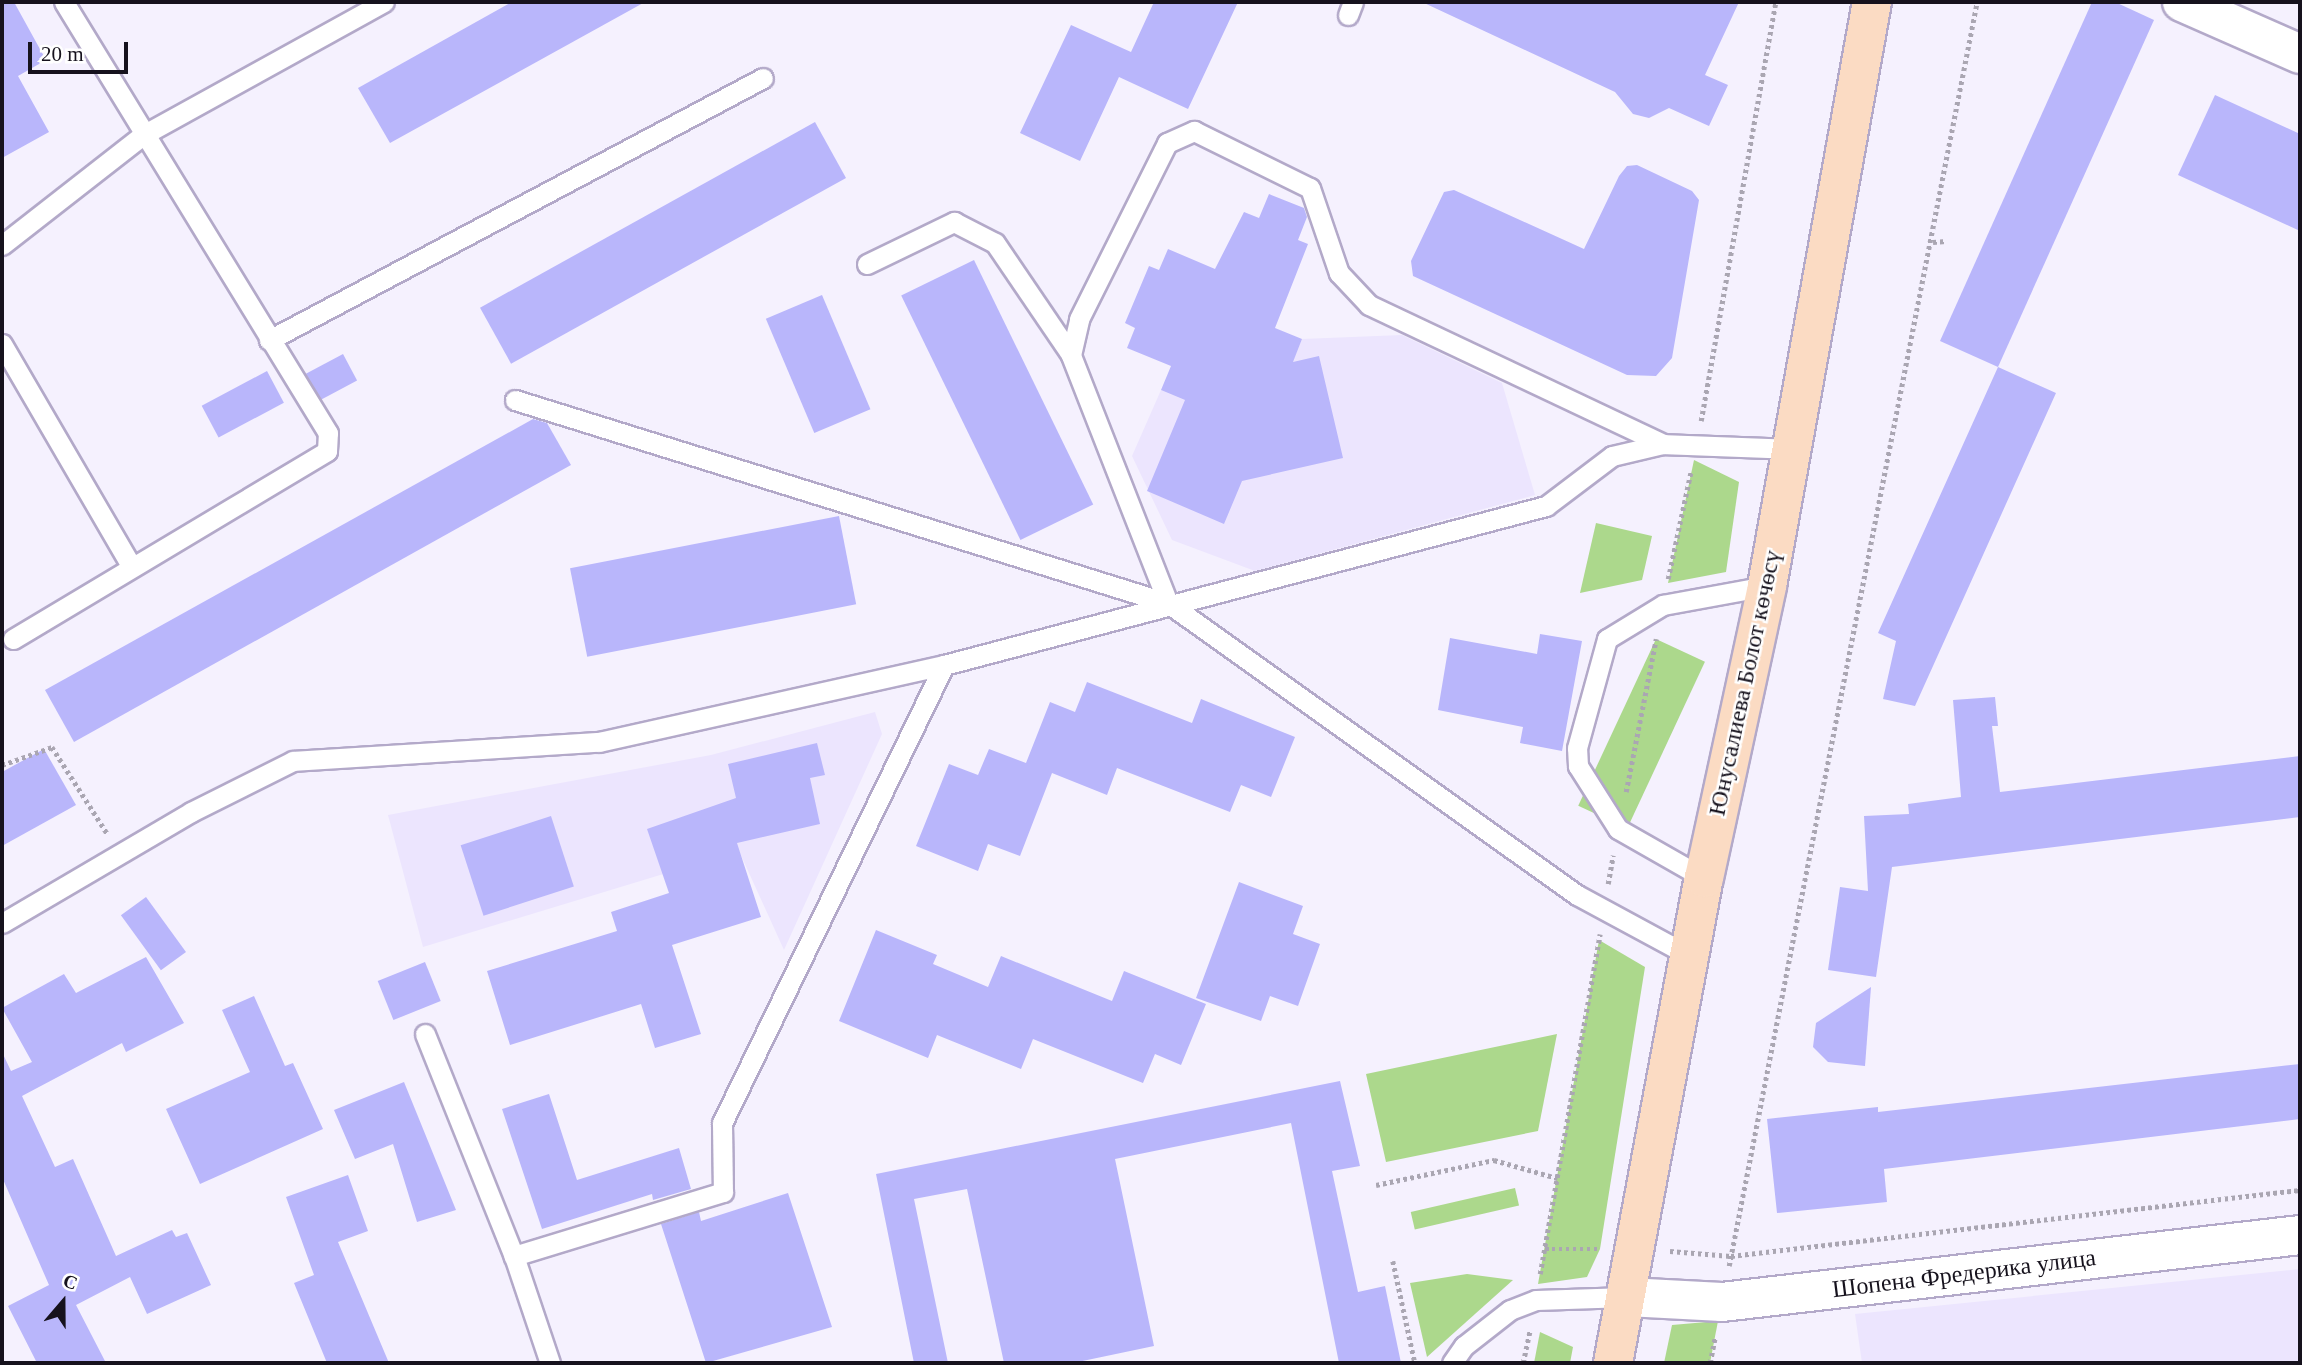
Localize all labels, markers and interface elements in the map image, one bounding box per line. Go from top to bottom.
scale bar [32,28,131,72]
text: 20 m [41,42,84,66]
street label: Юнусалиева Болот көчөсү [1703,548,1787,818]
street label: Шопена Фредерика улица [1831,1244,2097,1304]
north arrow [28,1267,98,1337]
text: С [60,1270,80,1294]

